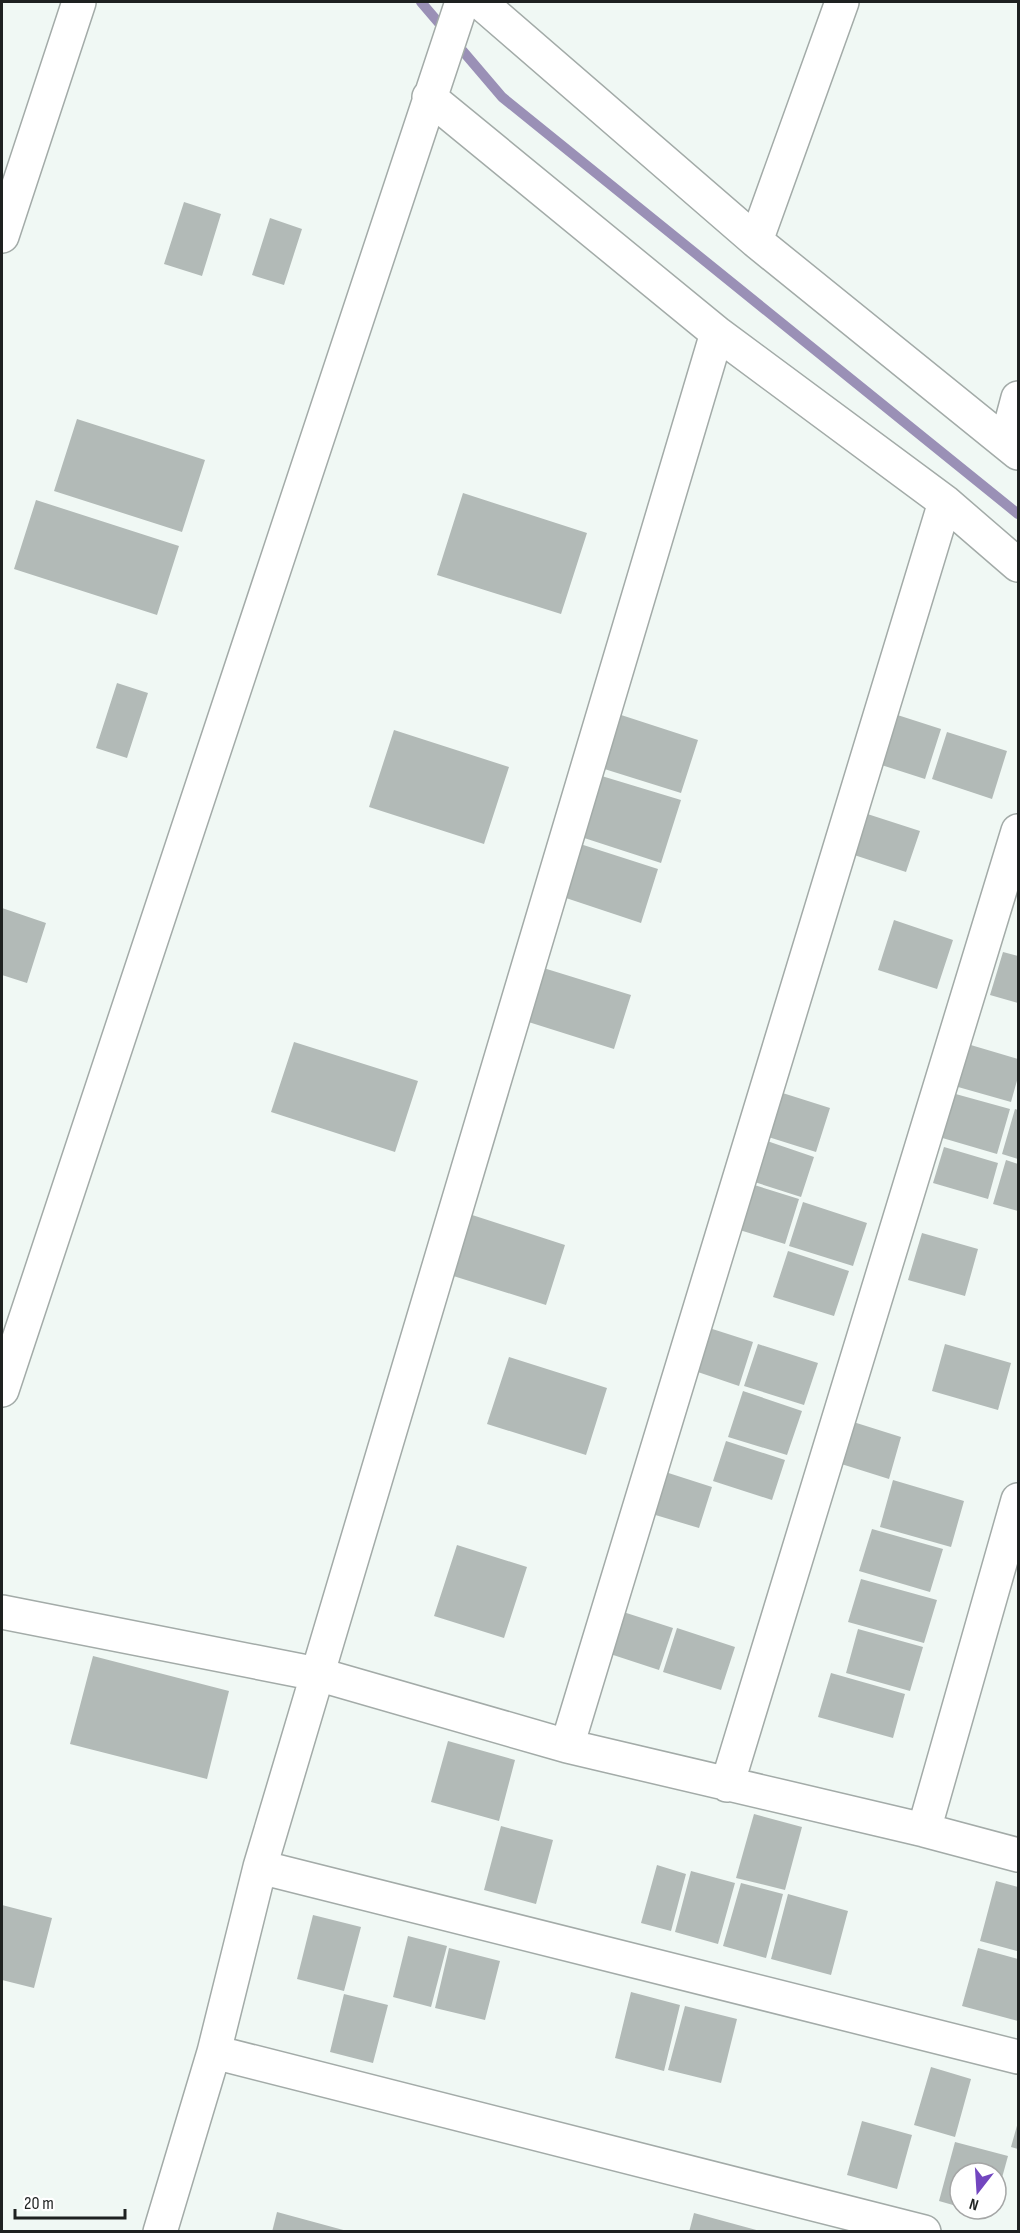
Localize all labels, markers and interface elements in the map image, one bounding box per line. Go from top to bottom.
north arrow [948,2161,1008,2221]
scale bar [15,2182,124,2220]
text: 20 m [24,2193,54,2214]
text: N [967,2194,981,2214]

